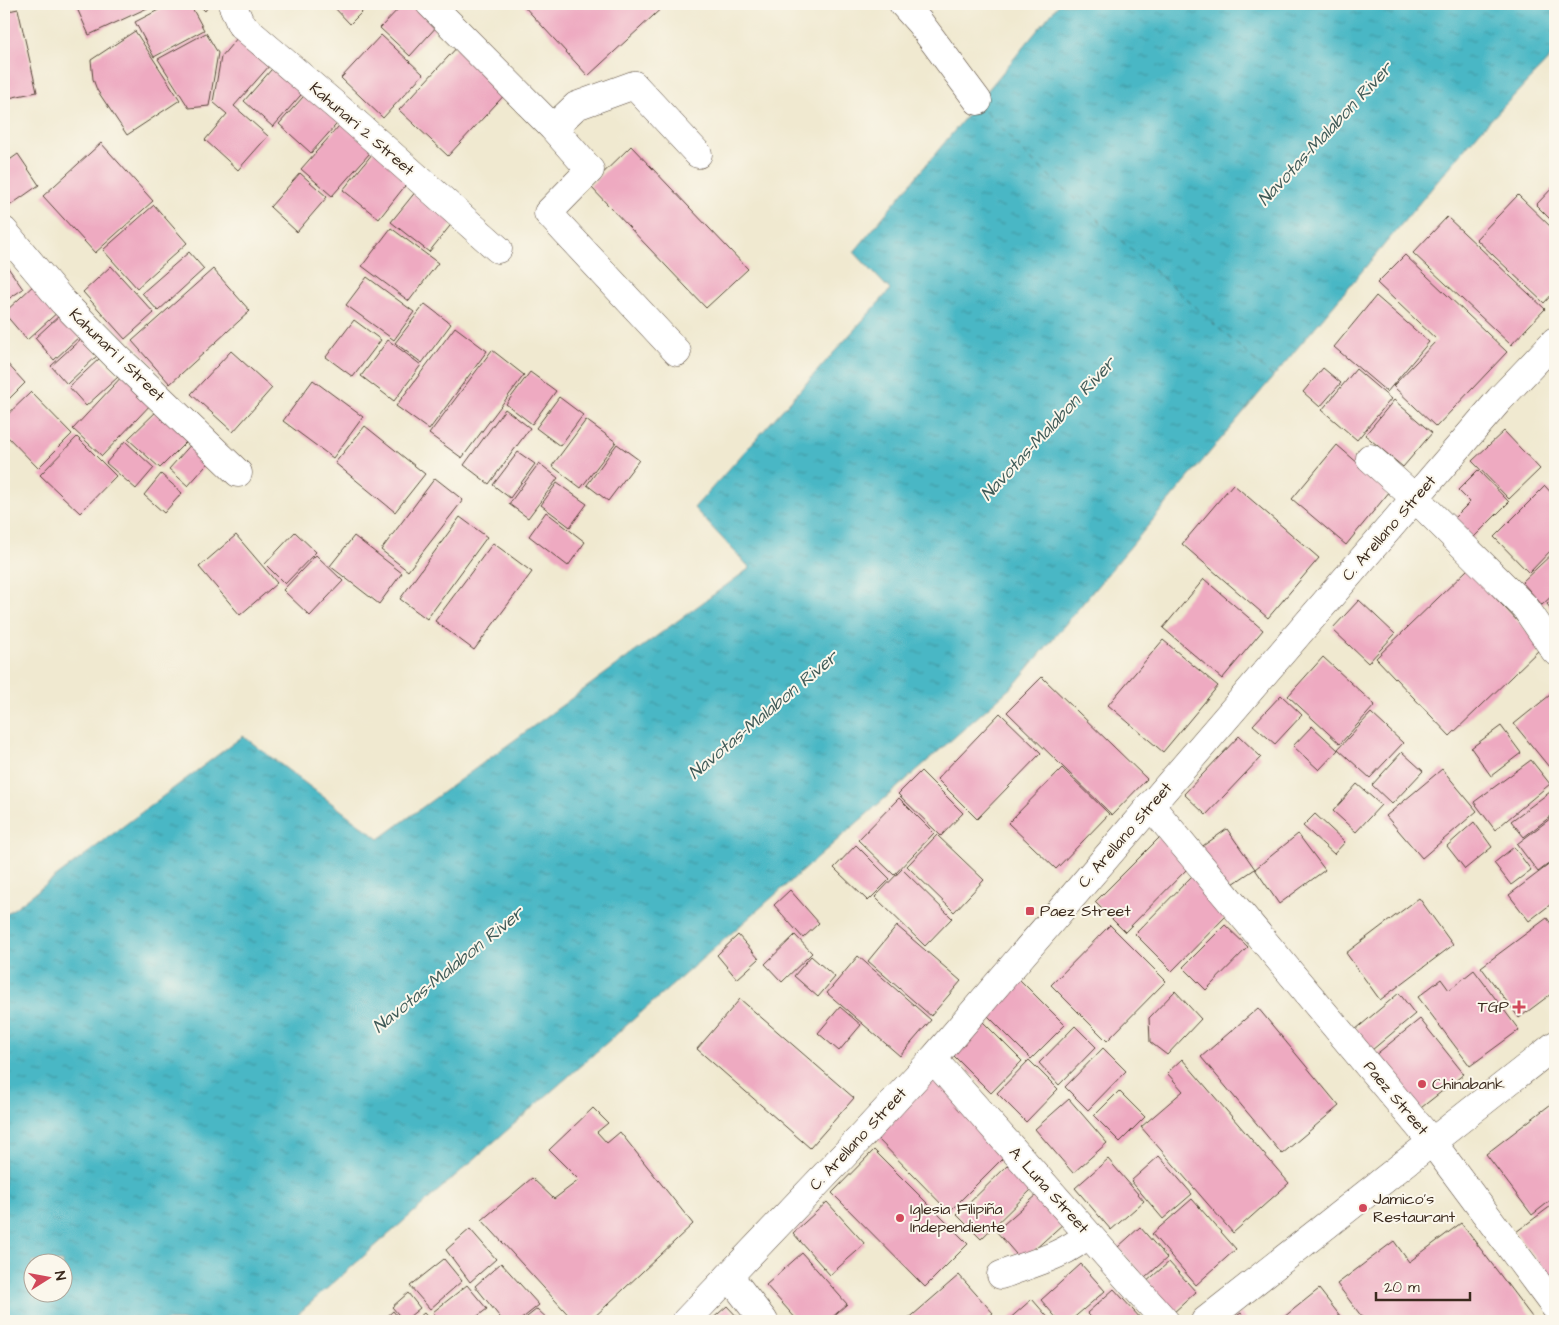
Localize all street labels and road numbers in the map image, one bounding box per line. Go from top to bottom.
street label: Kahunari 2 Street [305,77,420,181]
street label: Kahunari 1 Street [64,304,170,407]
street label: C. Arellano Street [1337,470,1441,586]
street label: C. Arellano Street [1073,777,1177,893]
street label: Paez Street [1358,1056,1434,1140]
street label: C. Arellano Street [804,1082,912,1195]
street label: A. Luna Street [1004,1142,1094,1239]

